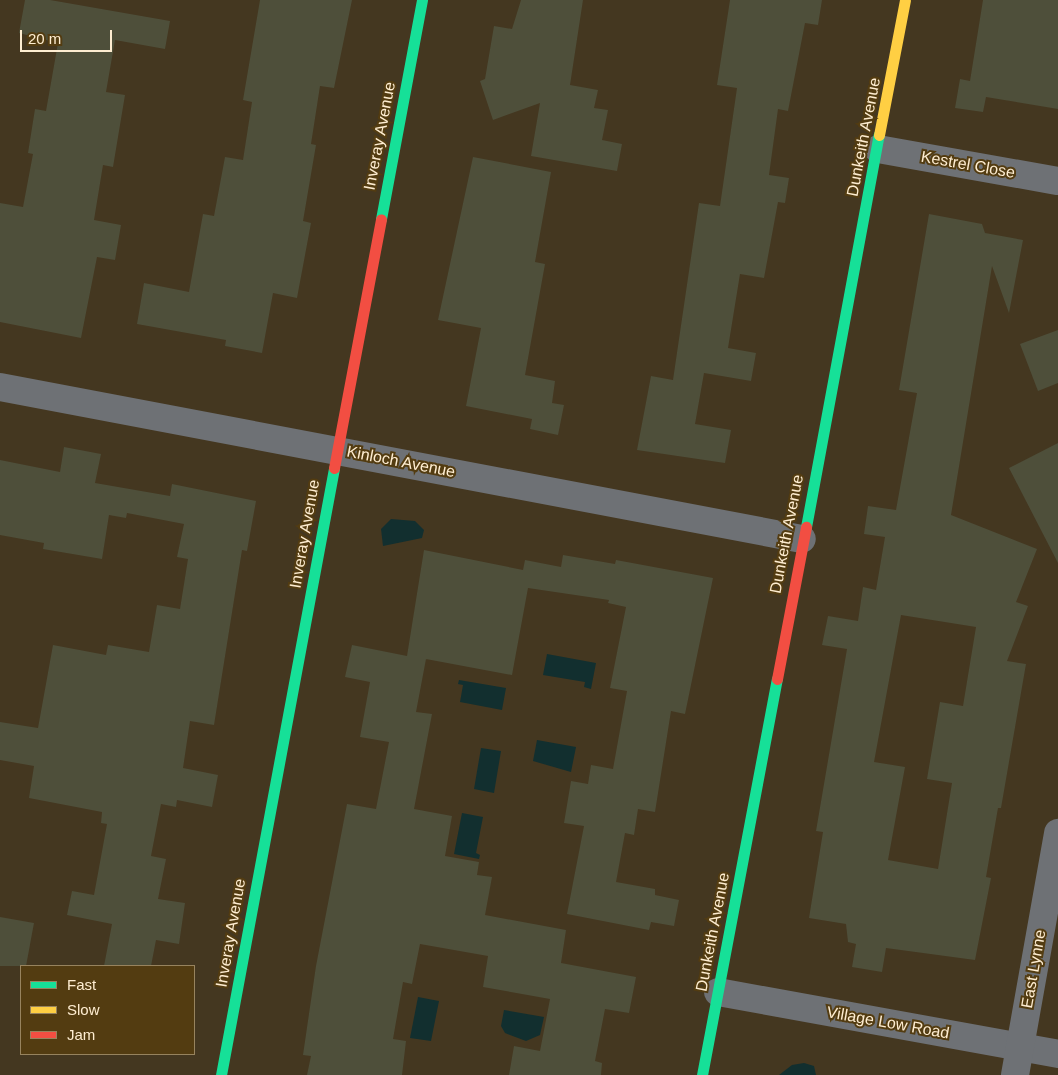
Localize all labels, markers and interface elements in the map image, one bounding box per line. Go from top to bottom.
scale bar [22,20,115,52]
text: 20 m [28,30,61,47]
street label: Dunkeith Avenue [843,75,885,199]
street label: Inveray Avenue [360,80,400,192]
street label: Kestrel Close [919,147,1017,183]
street label: Kinloch Avenue [345,442,457,482]
street label: Dunkeith Avenue [766,472,808,596]
street label: Inveray Avenue [286,478,324,590]
street label: Dunkeith Avenue [692,870,734,994]
street label: Inveray Avenue [212,877,250,989]
street label: East Lynne [1018,928,1050,1010]
legend [20,965,195,1055]
text: Fast [67,976,96,993]
text: Slow [67,1001,100,1018]
street label: Village Low Road [825,1003,951,1043]
text: Jam [67,1026,95,1043]

